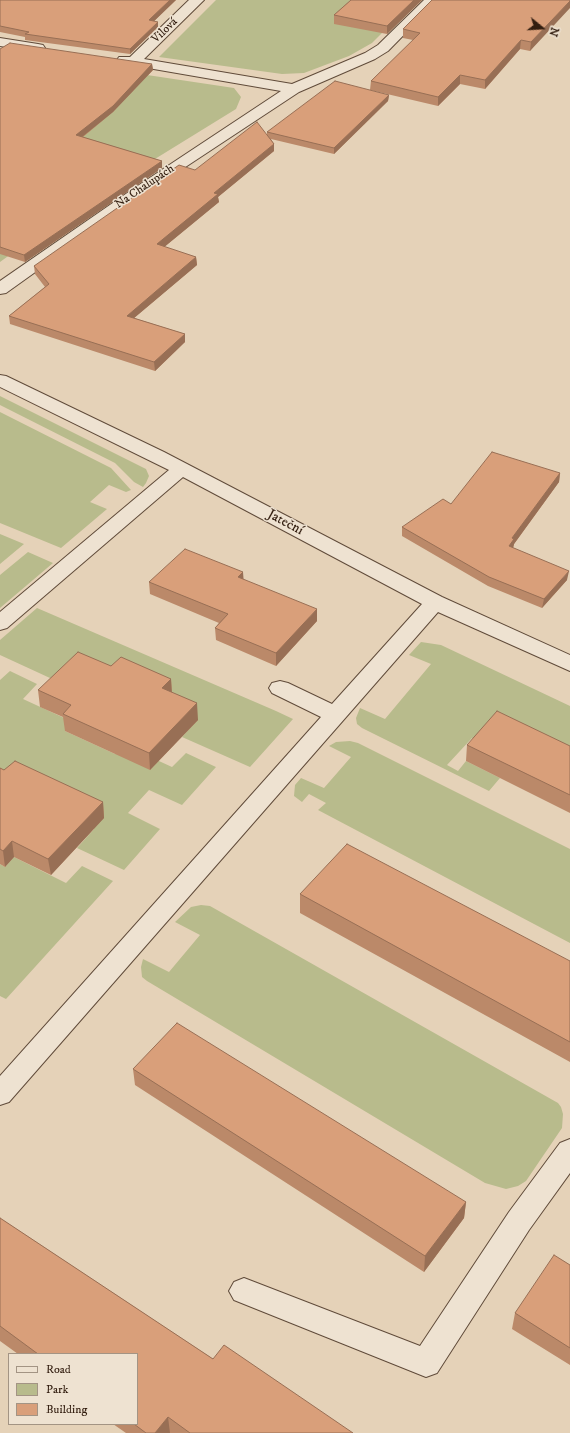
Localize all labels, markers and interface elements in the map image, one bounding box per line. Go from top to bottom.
north arrow [522,8,562,48]
street label: Vilová [149,15,181,47]
text: N [545,25,561,38]
street label: Na Chalupách [113,162,177,212]
street label: Jateční [264,507,306,539]
legend [8,1353,138,1425]
text: Road [46,1362,71,1377]
text: Park [46,1382,68,1397]
text: Building [46,1402,87,1417]

